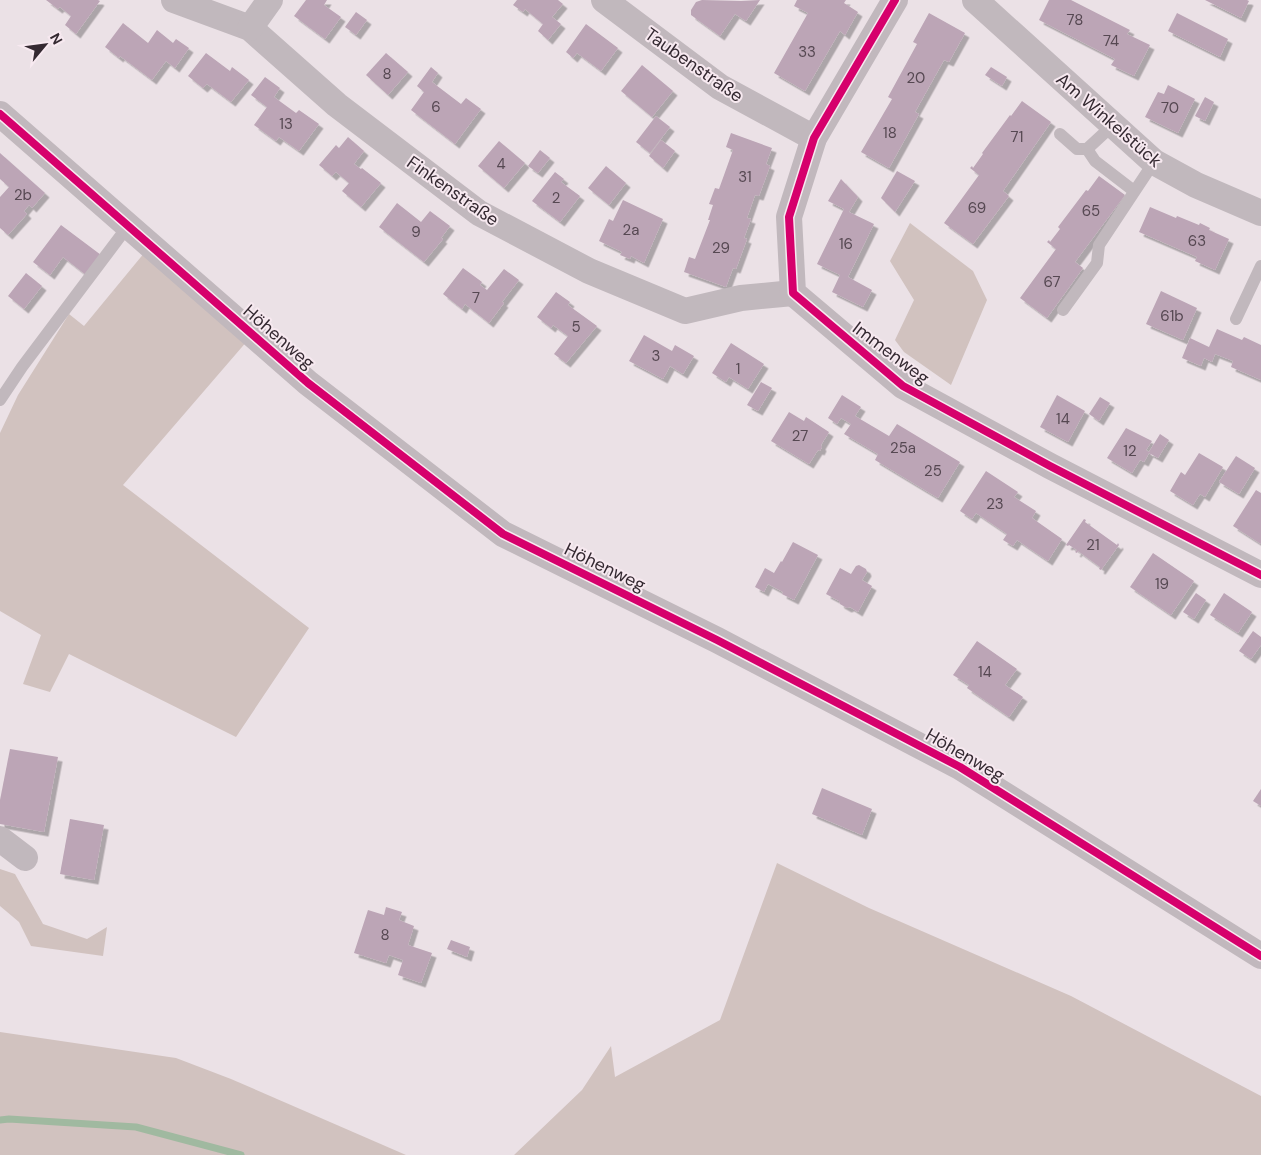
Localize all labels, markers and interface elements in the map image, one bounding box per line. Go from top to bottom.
house number: 78 [1067,10,1083,30]
north arrow [20,20,70,70]
street label: Taubenstraße [640,22,748,108]
text: N [46,30,67,48]
house number: 74 [1103,31,1119,51]
house number: 33 [798,42,816,62]
house number: 8 [382,64,392,84]
street label: Am Winkelstück [1051,67,1167,173]
house number: 20 [907,68,925,88]
house number: 6 [431,97,441,117]
house number: 70 [1161,98,1179,118]
house number: 13 [279,114,293,134]
house number: 18 [883,123,897,143]
house number: 71 [1011,127,1023,147]
street label: Finkenstraße [402,150,504,232]
house number: 4 [496,154,506,174]
house number: 31 [738,167,752,187]
house number: 2b [14,185,32,205]
house number: 2 [552,188,560,208]
house number: 69 [968,198,986,218]
house number: 65 [1082,201,1100,221]
house number: 2a [623,220,639,240]
house number: 9 [411,222,421,242]
house number: 63 [1188,231,1206,251]
house number: 16 [839,234,853,254]
house number: 29 [712,238,730,258]
house number: 67 [1043,272,1061,292]
house number: 7 [472,288,480,308]
street label: Höhenweg [238,299,320,375]
house number: 61b [1160,306,1184,326]
street label: Immenweg [848,316,934,390]
house number: 5 [571,317,581,337]
house number: 3 [652,346,660,366]
house number: 1 [736,359,740,379]
house number: 14 [1056,409,1070,429]
house number: 27 [792,426,808,446]
house number: 25a [890,438,916,458]
house number: 12 [1123,441,1137,461]
house number: 25 [924,461,942,481]
house number: 23 [986,494,1004,514]
house number: 21 [1086,535,1100,555]
street label: Höhenweg [560,537,650,597]
house number: 19 [1155,574,1169,594]
house number: 14 [978,662,992,682]
street label: Höhenweg [921,723,1009,787]
house number: 8 [380,925,390,945]

